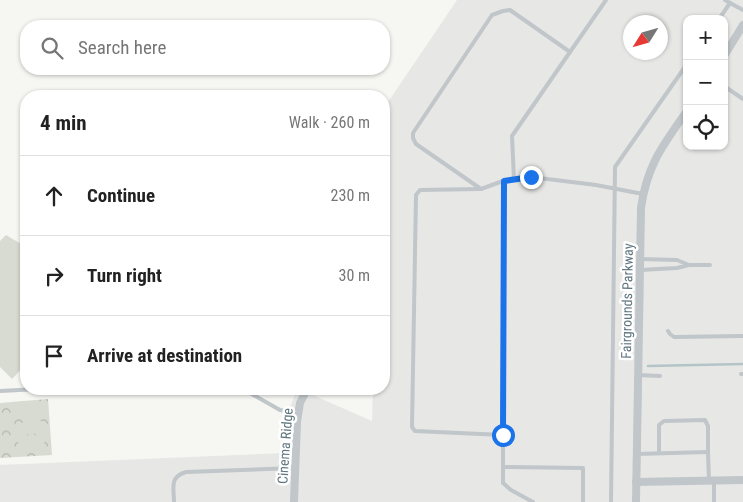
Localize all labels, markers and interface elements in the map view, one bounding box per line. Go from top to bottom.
north arrow [623,15,668,60]
map controls [683,15,728,150]
button: + [683,15,728,60]
search box [20,20,390,75]
icon: search [38,34,66,62]
text: Search here [78,36,166,59]
button: − [683,60,728,105]
button: locate [683,105,728,150]
text: 4 min [40,111,87,135]
text: Walk · 260 m [289,113,370,132]
route end [520,166,543,189]
icon: ahead [40,182,68,210]
text: Continue [87,184,155,207]
text: 230 m [331,186,370,205]
street label: Fairgrounds Parkway [618,243,636,359]
icon: right [40,262,68,290]
text: Turn right [87,264,162,287]
text: 30 m [338,266,370,285]
icon: arrive [40,342,68,370]
text: Arrive at destination [87,344,242,367]
street label: Cinema Ridge [274,407,296,484]
route start [492,424,515,447]

